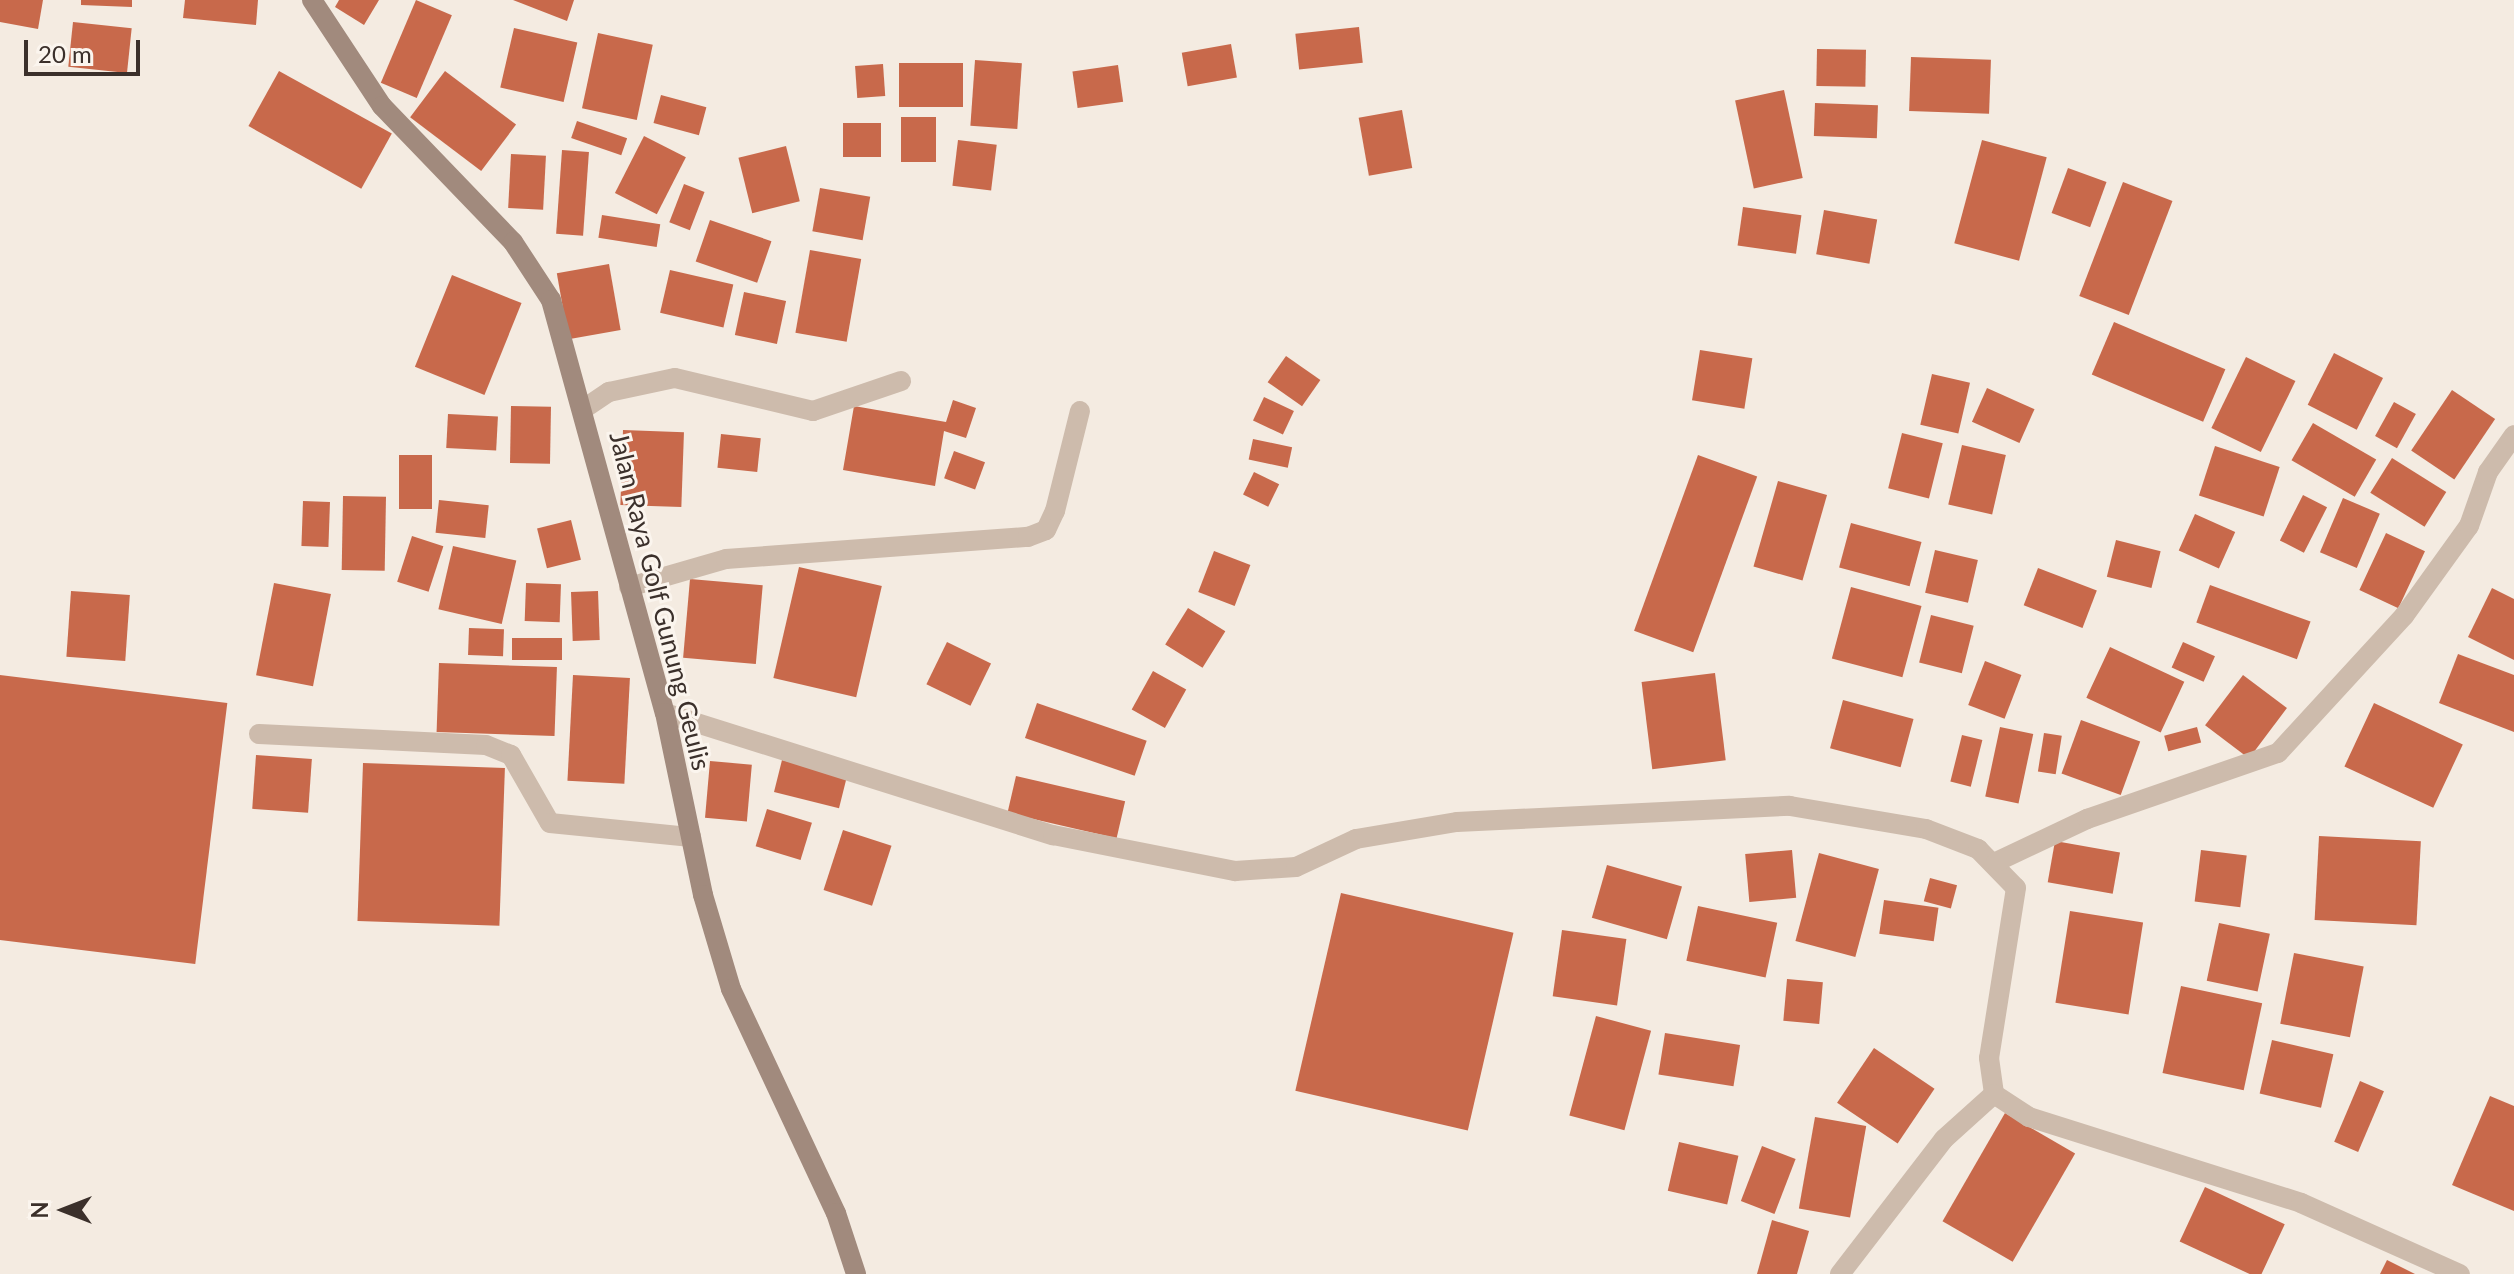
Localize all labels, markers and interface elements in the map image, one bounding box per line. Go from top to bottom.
scale bar [28,24,144,74]
text: 20 m [38,39,92,68]
street label: Jalan Raya Golf Gunung Geulis [603,428,717,774]
north arrow [24,1170,104,1250]
text: N [26,1202,53,1218]

